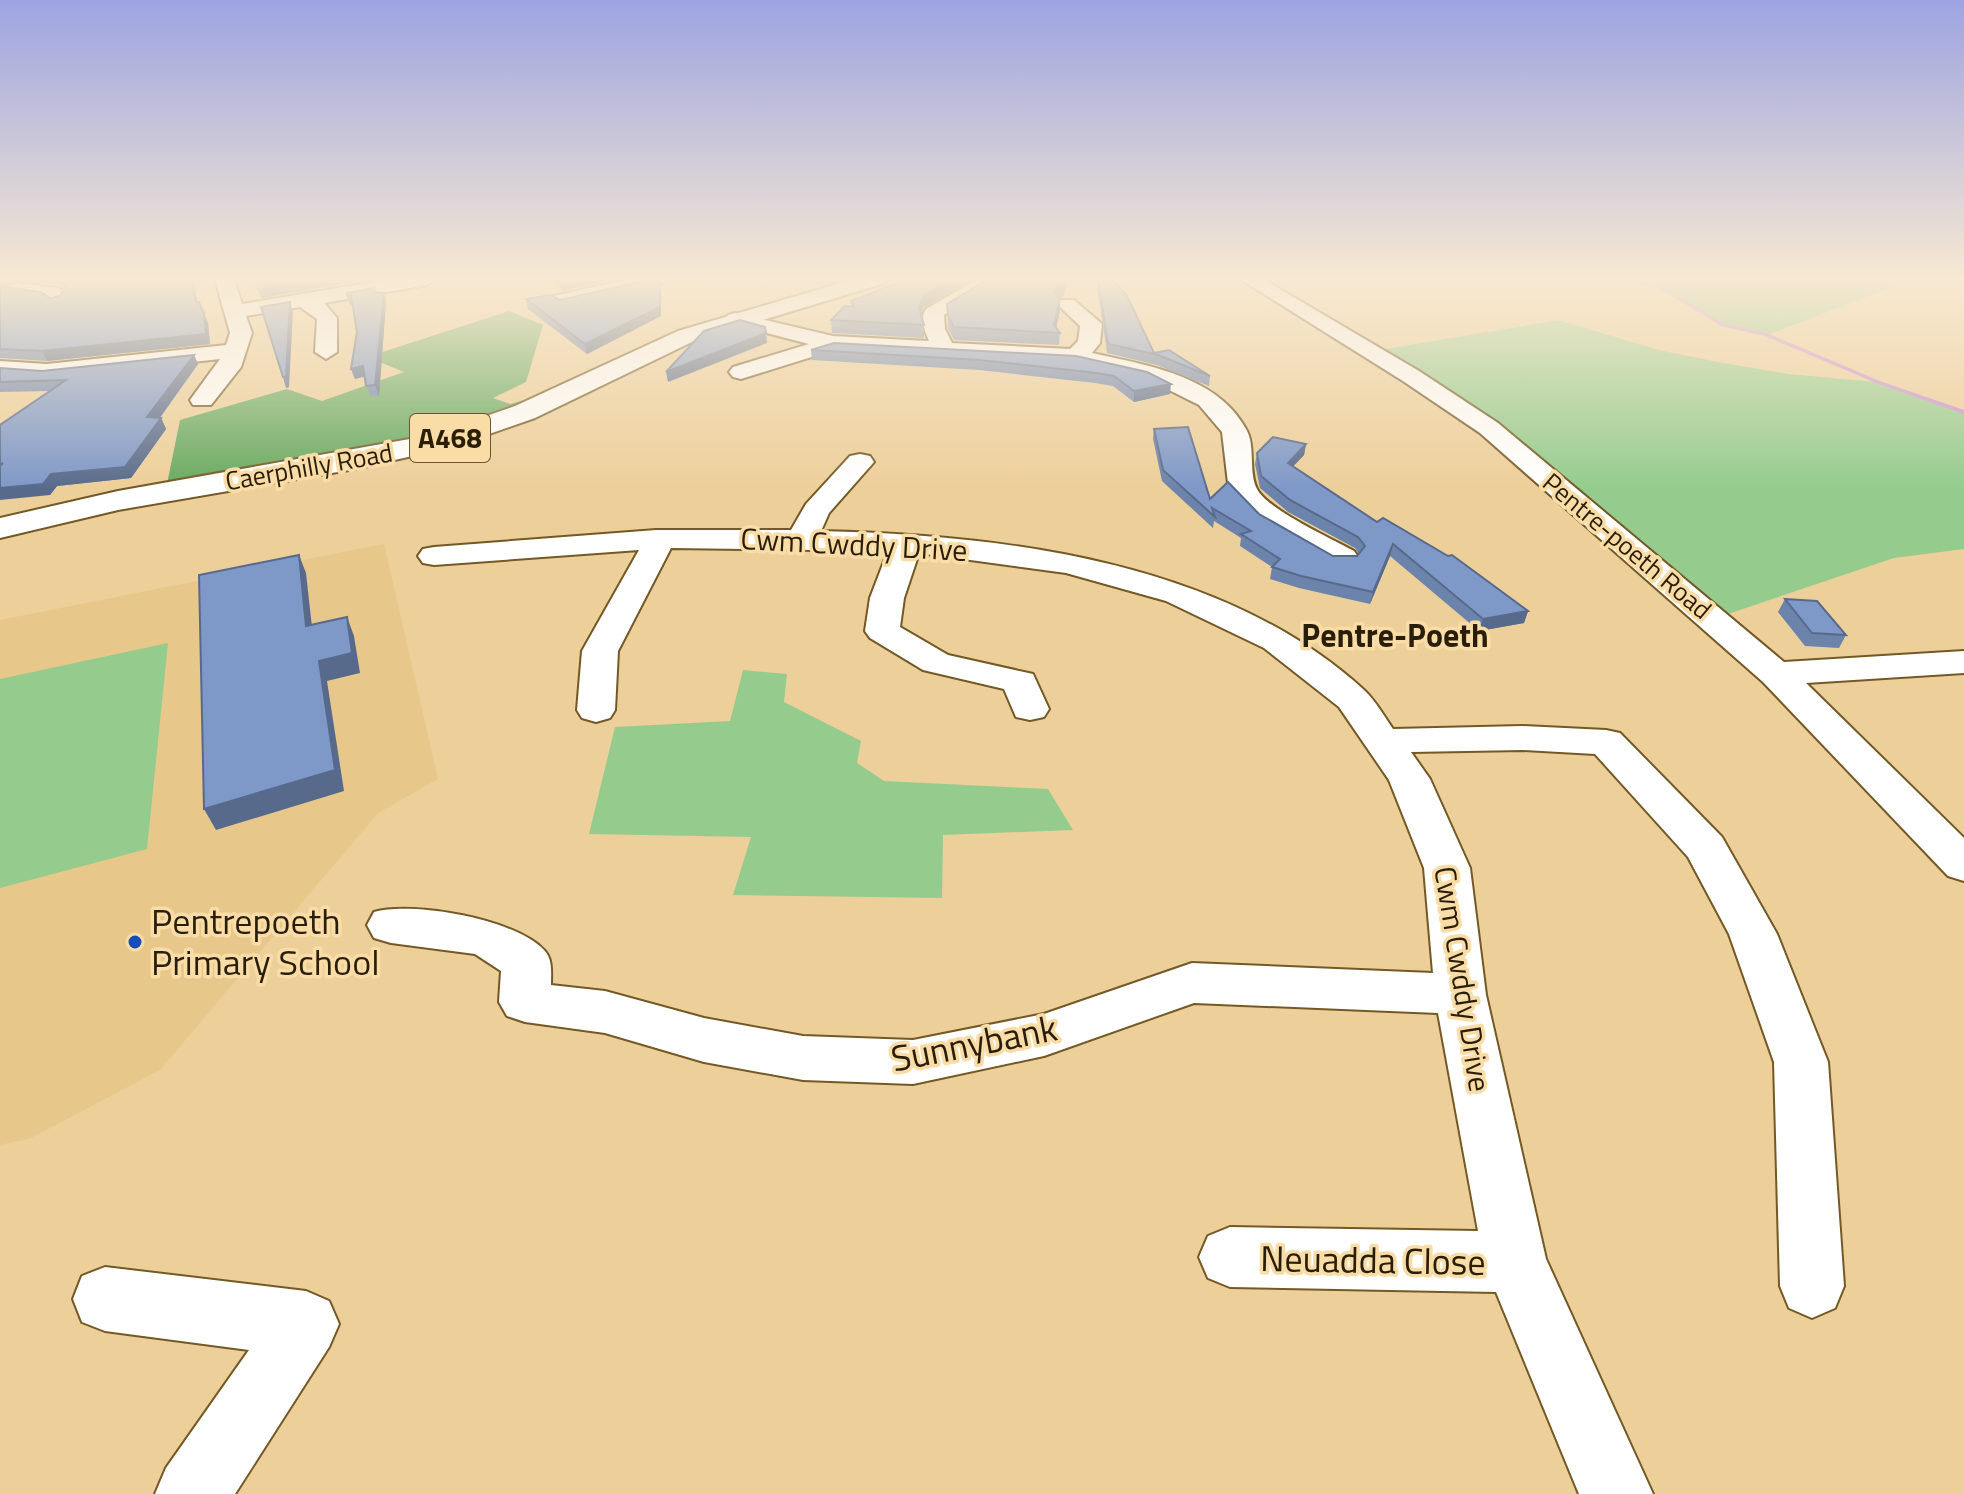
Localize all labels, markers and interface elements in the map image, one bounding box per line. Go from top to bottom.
road number: A468 [410,414,490,462]
street label: Caerphilly Road [222,433,396,500]
street label: Pentre-poeth Road [1534,463,1720,628]
street label: Cwm Cwddy Drive [739,515,969,573]
district label: Pentre-Poeth [1301,611,1489,659]
street label: Cwm Cwddy Drive [1422,863,1503,1095]
place label: Pentrepoeth Primary School [151,893,379,989]
marker: Pentrepoeth Primary School [126,933,144,951]
street label: Sunnybank [886,999,1062,1086]
street label: Neuadda Close [1260,1230,1486,1289]

